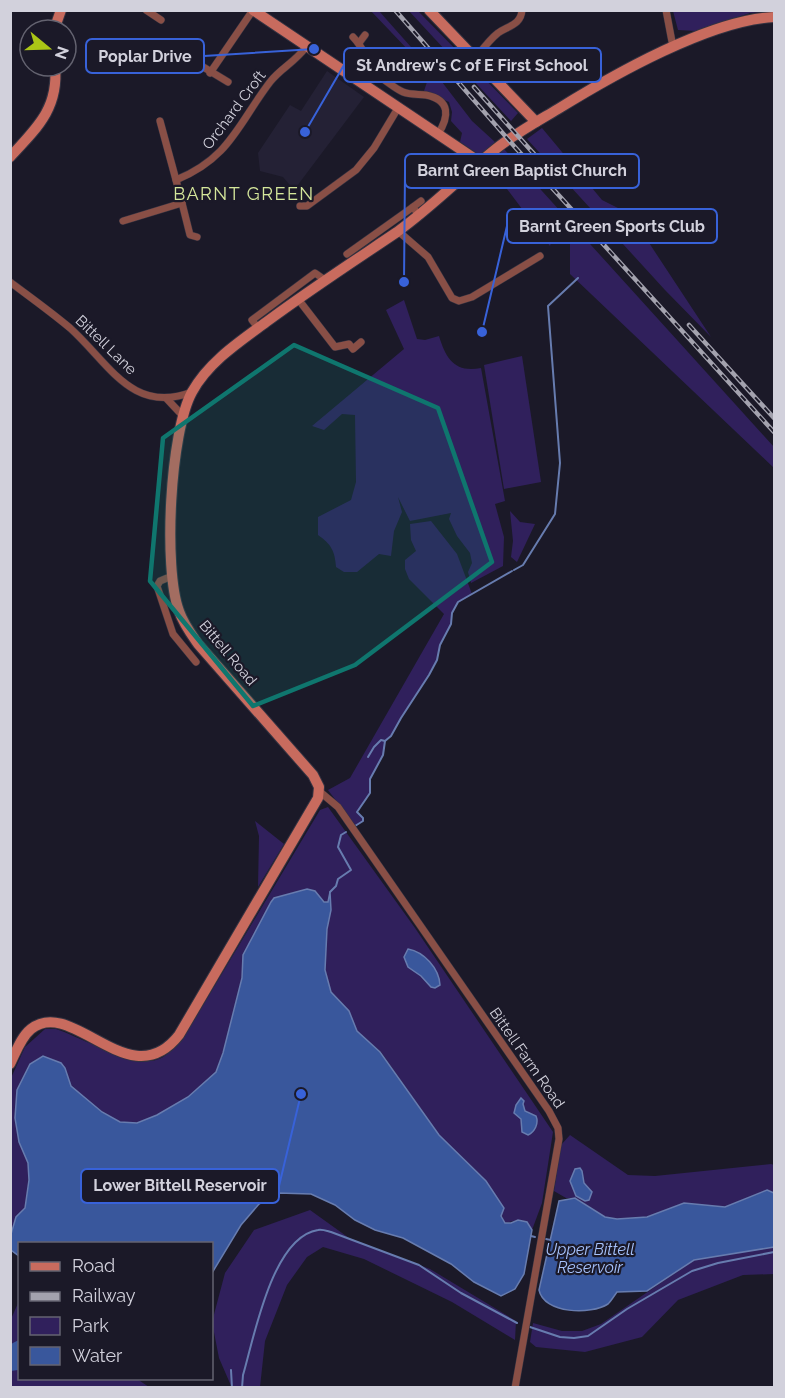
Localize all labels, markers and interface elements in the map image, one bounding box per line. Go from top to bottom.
north arrow [18,18,78,78]
callout: Poplar Drive [86,39,204,73]
text: N [51,44,73,62]
text: Poplar Drive [98,47,192,66]
callout: St Andrew's C of E First School [344,48,601,82]
text: St Andrew's C of E First School [356,56,589,75]
street label: Orchard Croft [199,67,269,153]
callout: Barnt Green Baptist Church [405,154,639,188]
text: Barnt Green Baptist Church [417,161,627,180]
district label: BARNT GREEN [173,183,315,204]
callout: Barnt Green Sports Club [507,209,717,243]
text: Barnt Green Sports Club [519,217,705,236]
street label: Bittell Lane [72,311,140,379]
street label: Bittell Road [196,617,260,689]
street label: Bittell Farm Road [486,1004,568,1112]
callout: Lower Bittell Reservoir [81,1169,279,1203]
text: Lower Bittell Reservoir [93,1176,267,1195]
water label: Upper Bittell Reservoir [546,1240,634,1277]
legend [18,1242,213,1380]
text: Road [72,1255,115,1276]
text: Railway [72,1285,136,1306]
text: Park [72,1315,109,1336]
text: Water [72,1345,123,1366]

